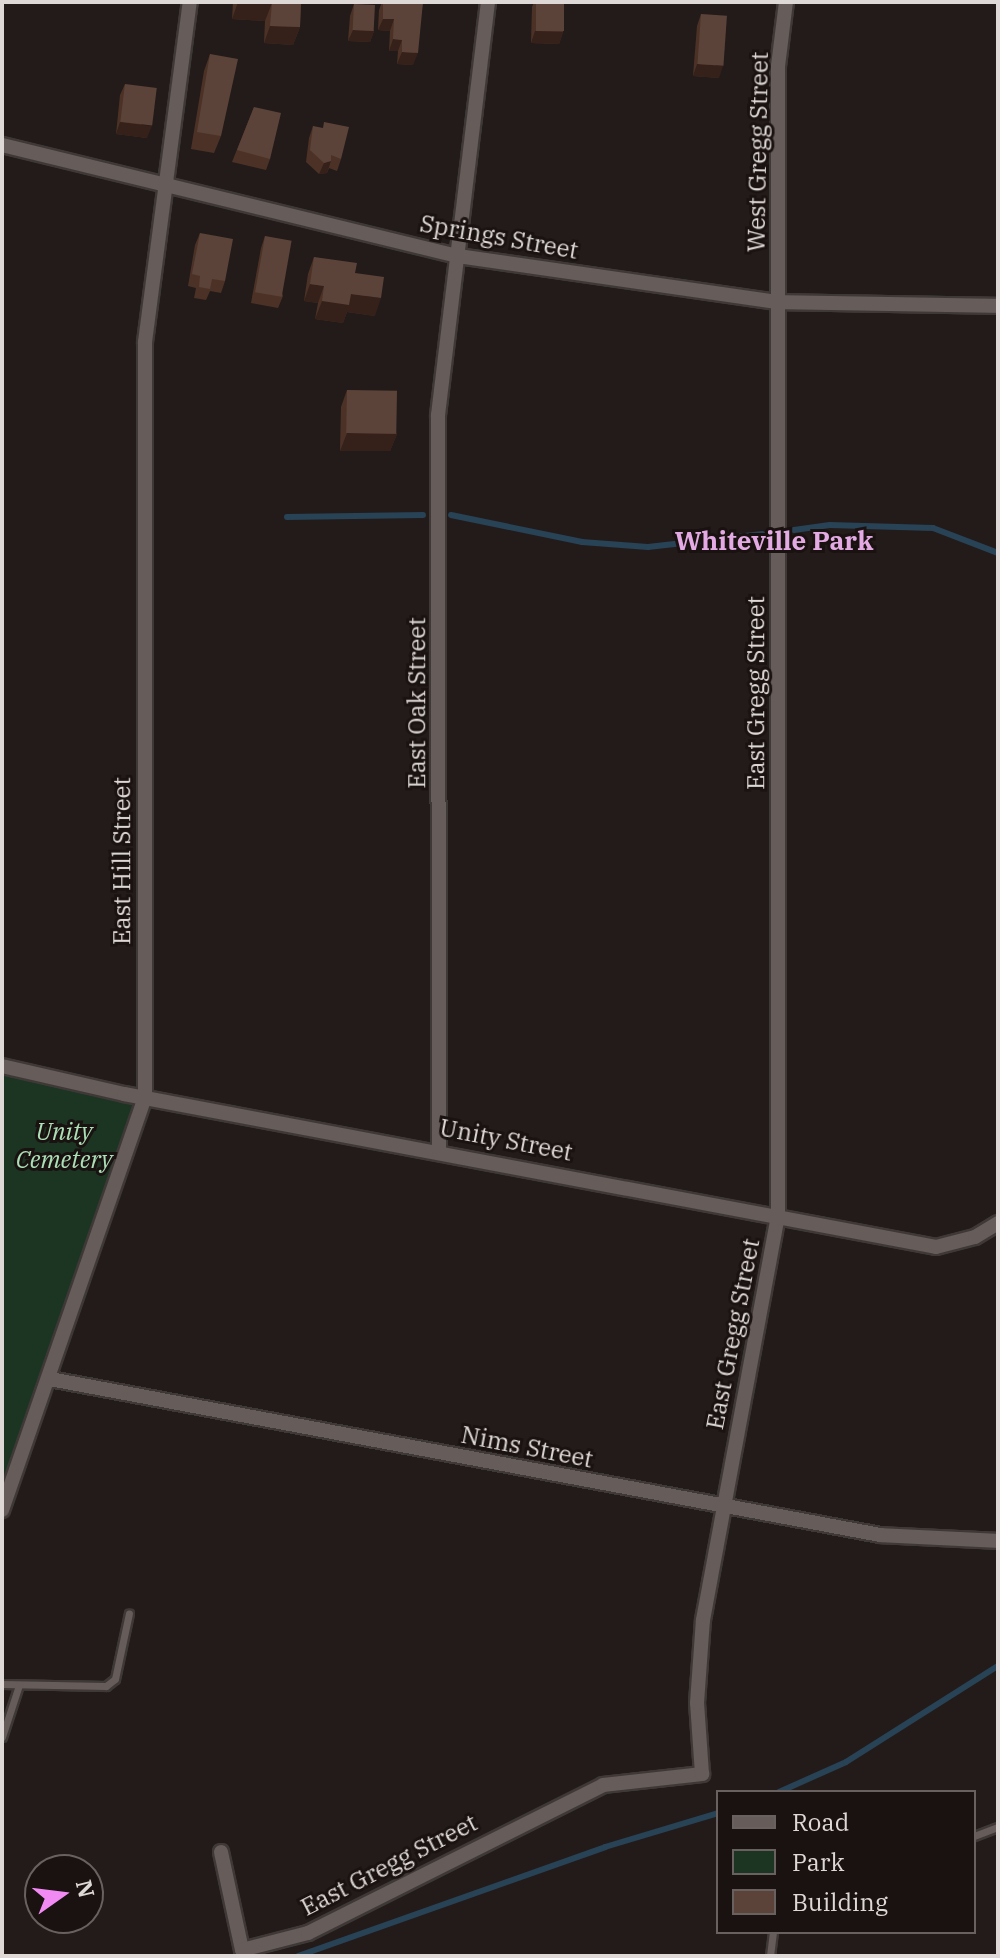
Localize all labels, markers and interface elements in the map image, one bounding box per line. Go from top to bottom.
street label: West Gregg Street [742,52,774,252]
street label: Springs Street [418,209,580,265]
district label: Whiteville Park [675,525,873,557]
street label: East Gregg Street [742,596,770,790]
street label: East Oak Street [403,617,431,789]
street label: East Hill Street [108,777,136,945]
street label: Unity Street [437,1113,575,1167]
park label: Unity Cemetery [16,1118,112,1174]
street label: East Gregg Street [700,1236,766,1432]
street label: Nims Street [459,1420,595,1474]
legend [716,1790,976,1934]
text: Road [792,1806,849,1838]
street label: East Gregg Street [296,1808,482,1922]
text: Park [792,1846,844,1878]
north arrow [24,1854,104,1934]
text: N [70,1877,102,1901]
text: Building [792,1886,888,1918]

